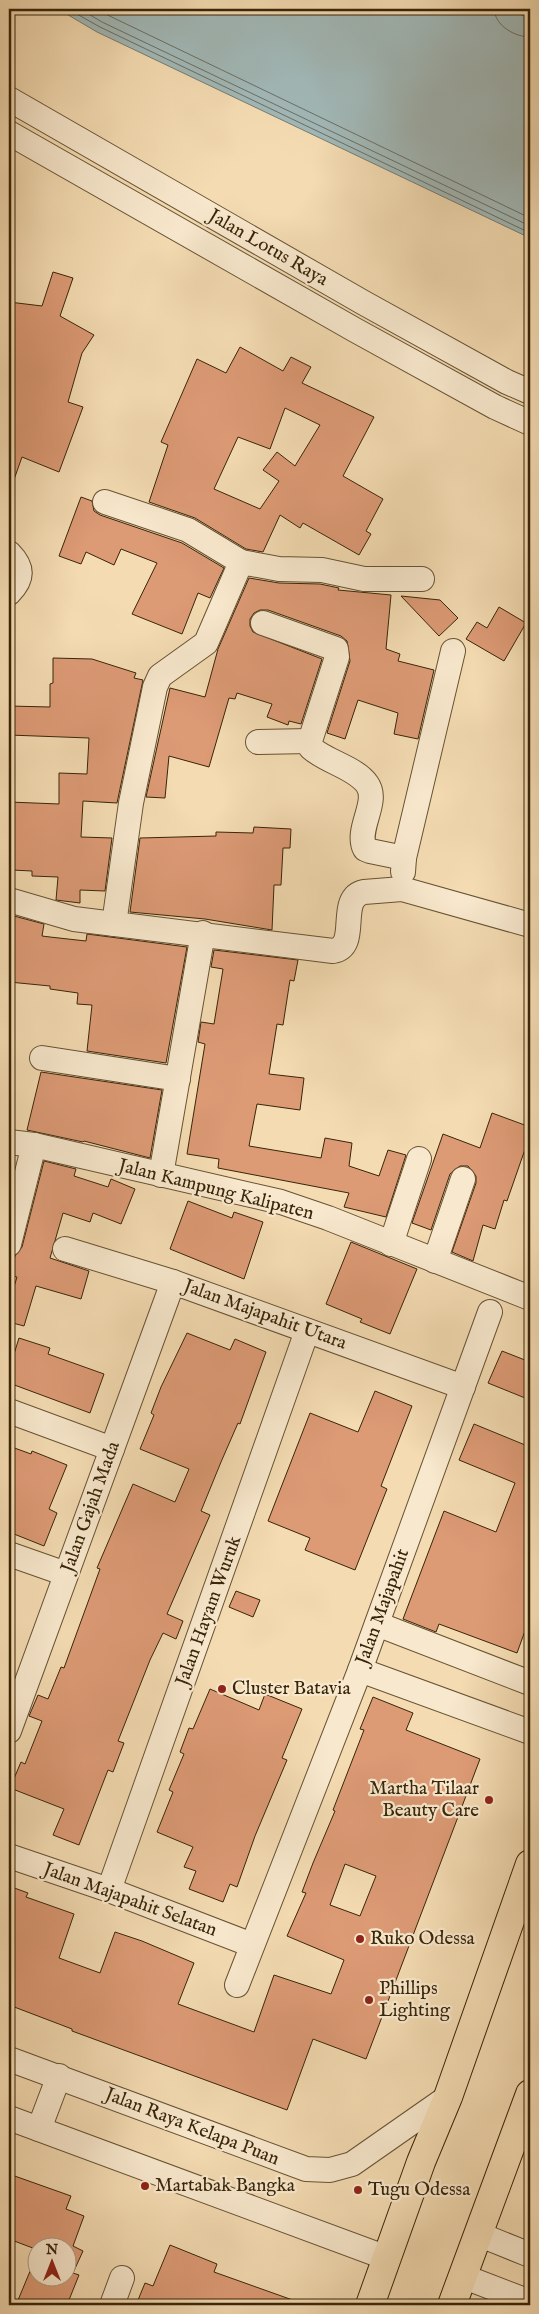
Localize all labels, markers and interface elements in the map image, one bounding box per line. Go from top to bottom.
street label: Jalan Lotus Raya [202,203,333,292]
street label: Jalan Kampung Kalipaten [114,1154,316,1226]
street label: Jalan Majapahit Utara [178,1274,351,1356]
street label: Jalan Gajah Mada [55,1437,126,1578]
street label: Jalan Hayam Wuruk [170,1532,248,1691]
street label: Jalan Majapahit [350,1545,415,1670]
place label: Cluster Batavia [232,1677,351,1701]
marker: Cluster Batavia [216,1683,228,1695]
place label: Martha Tilaar Beauty Care [369,1777,479,1823]
marker: Martha Tilaar Beauty Care [483,1794,495,1806]
street label: Jalan Majapahit Selatan [38,1857,220,1943]
place label: Ruko Odessa [370,1927,476,1951]
marker: Ruko Odessa [354,1933,366,1945]
place label: Phillips Lighting [379,1977,451,2023]
marker: Phillips Lighting [363,1994,375,2006]
street label: Jalan Raya Kelapa Puan [100,2082,283,2171]
place label: Martabak Bangka [155,2174,296,2198]
place label: Tugu Odessa [368,2178,471,2202]
marker: Martabak Bangka [139,2180,151,2192]
marker: Tugu Odessa [352,2184,364,2196]
north arrow [28,2236,78,2286]
text: N [45,2241,58,2259]

